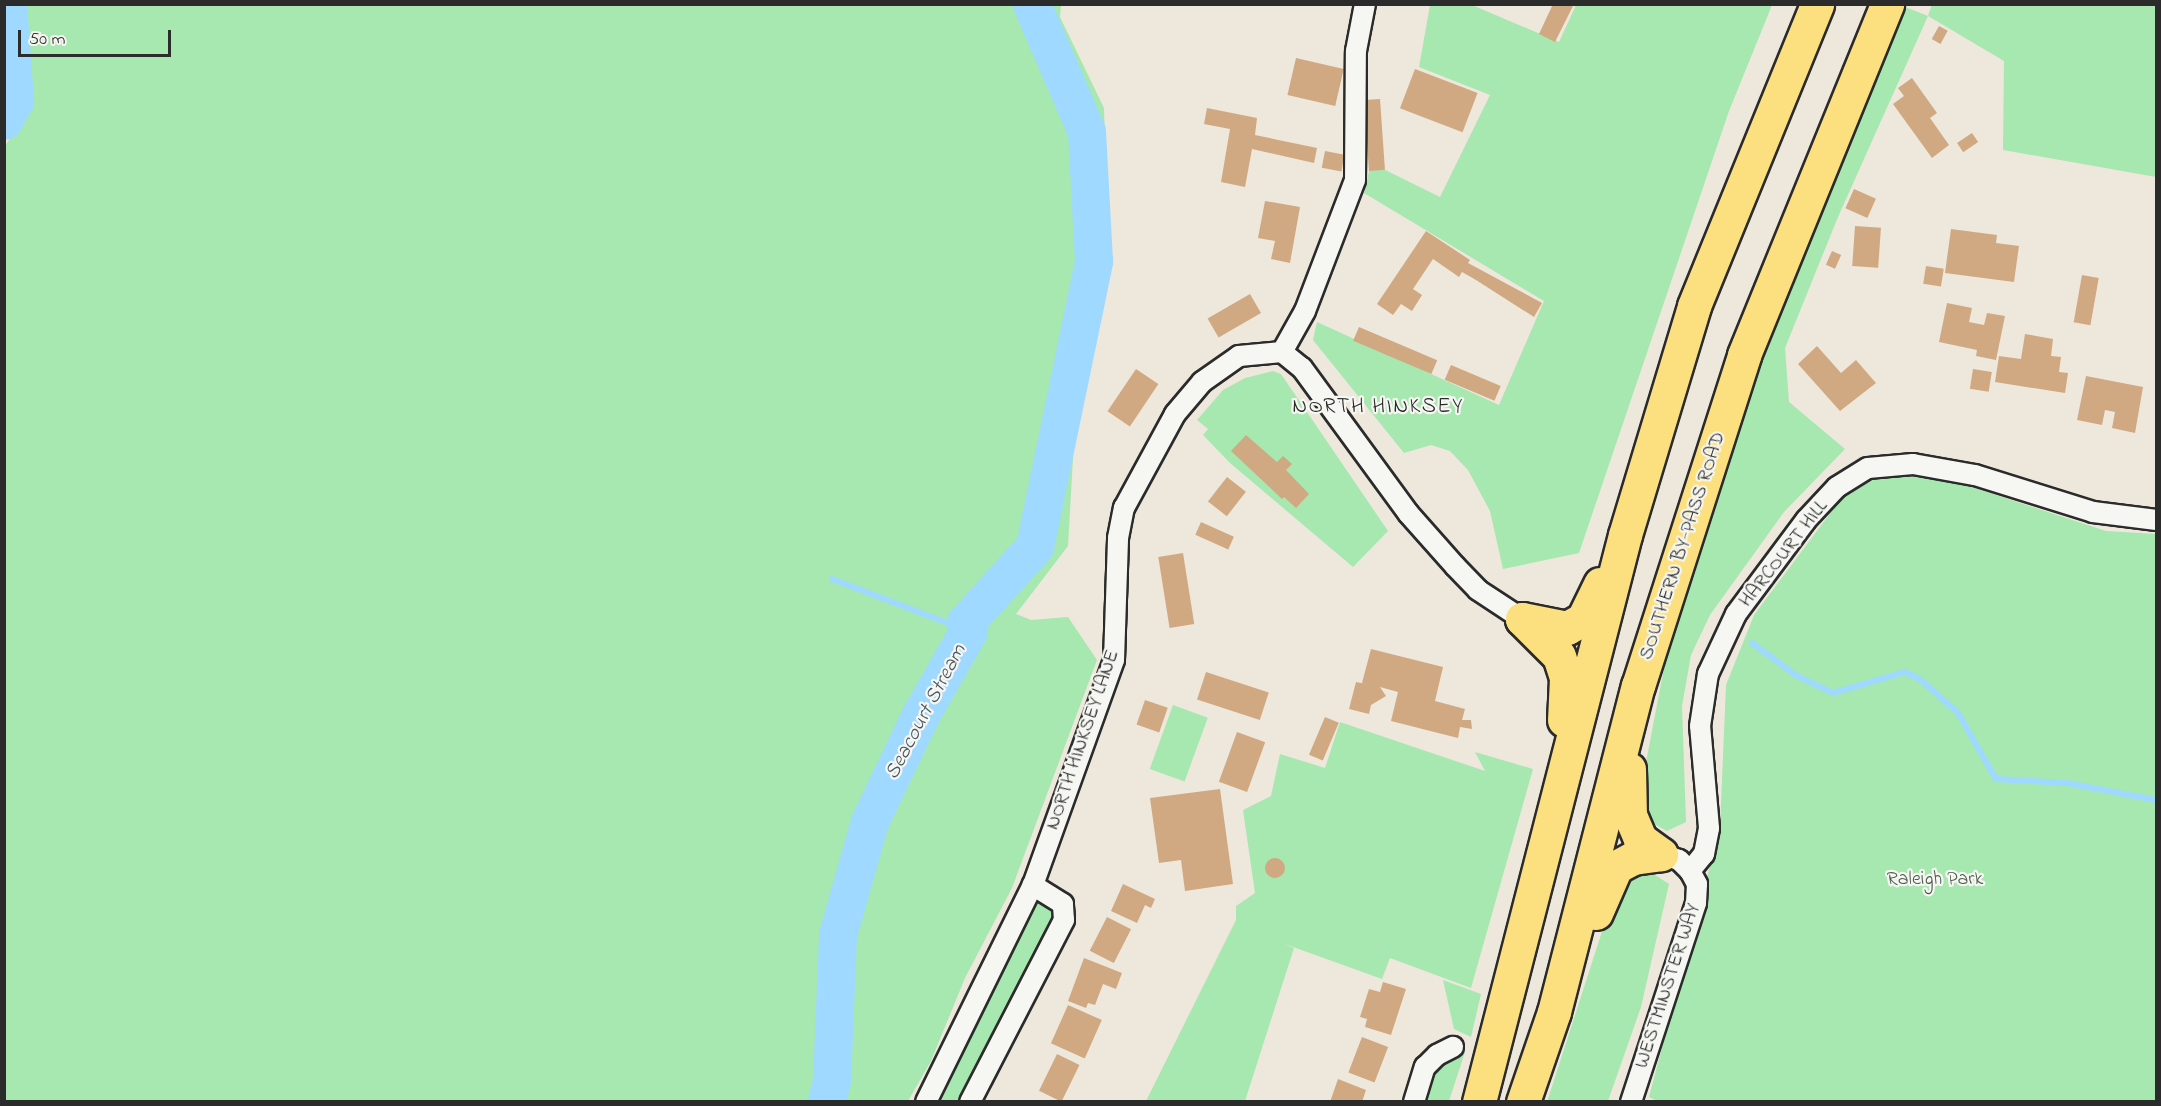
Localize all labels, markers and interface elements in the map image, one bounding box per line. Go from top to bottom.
scale bar [21,18,174,56]
text: 50 m [29,27,66,53]
district label: NORTH HINKSEY [1292,395,1464,421]
street label: SOUTHERN BY-PASS ROAD [1635,429,1731,663]
street label: HARCOURT HILL [1735,495,1833,613]
water label: Seacourt Stream [880,640,972,784]
street label: NORTH HINKSEY LANE [1041,647,1125,833]
park label: Raleigh Park [1887,867,1983,891]
street label: WESTMINSTER WAY [1630,901,1706,1071]

